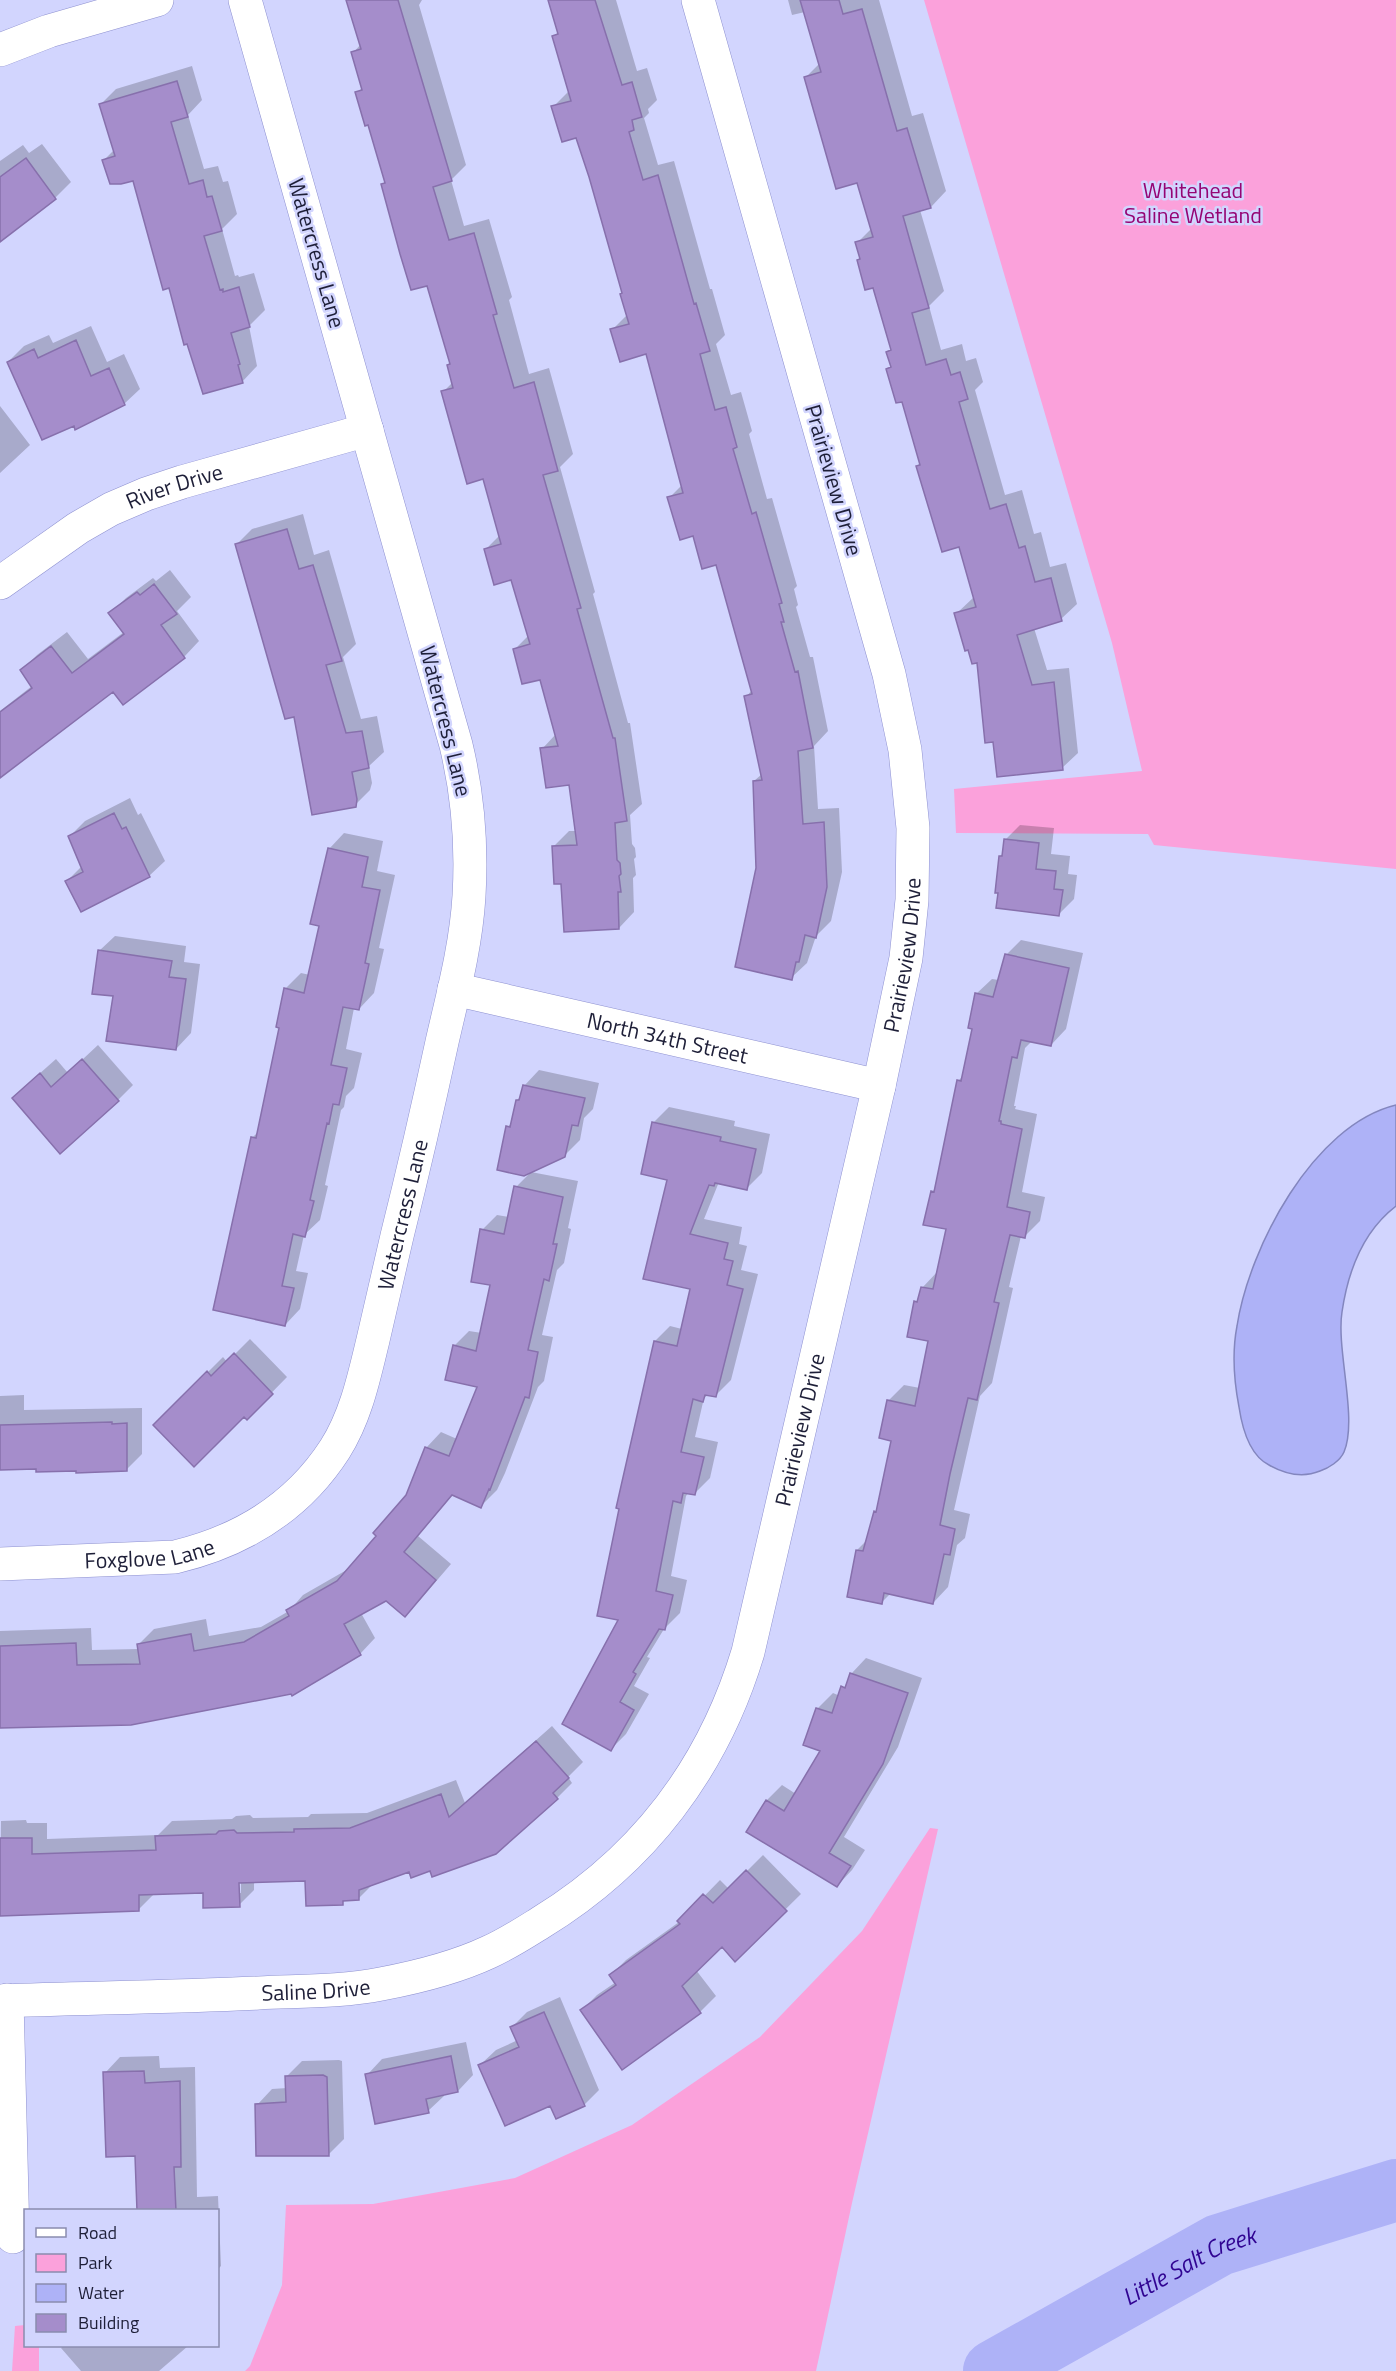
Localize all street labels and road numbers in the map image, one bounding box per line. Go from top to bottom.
street label: Watercress Lane [279,174,355,332]
street label: Prairieview Drive [796,400,872,560]
street label: River Drive [120,454,227,518]
street label: Watercress Lane [411,642,481,800]
street label: Prairieview Drive [874,878,929,1036]
street label: North 34th Street [584,1003,752,1073]
street label: Watercress Lane [368,1136,437,1294]
street label: Prairieview Drive [765,1350,834,1510]
street label: Foxglove Lane [84,1529,219,1578]
street label: Saline Drive [261,1969,372,2010]

